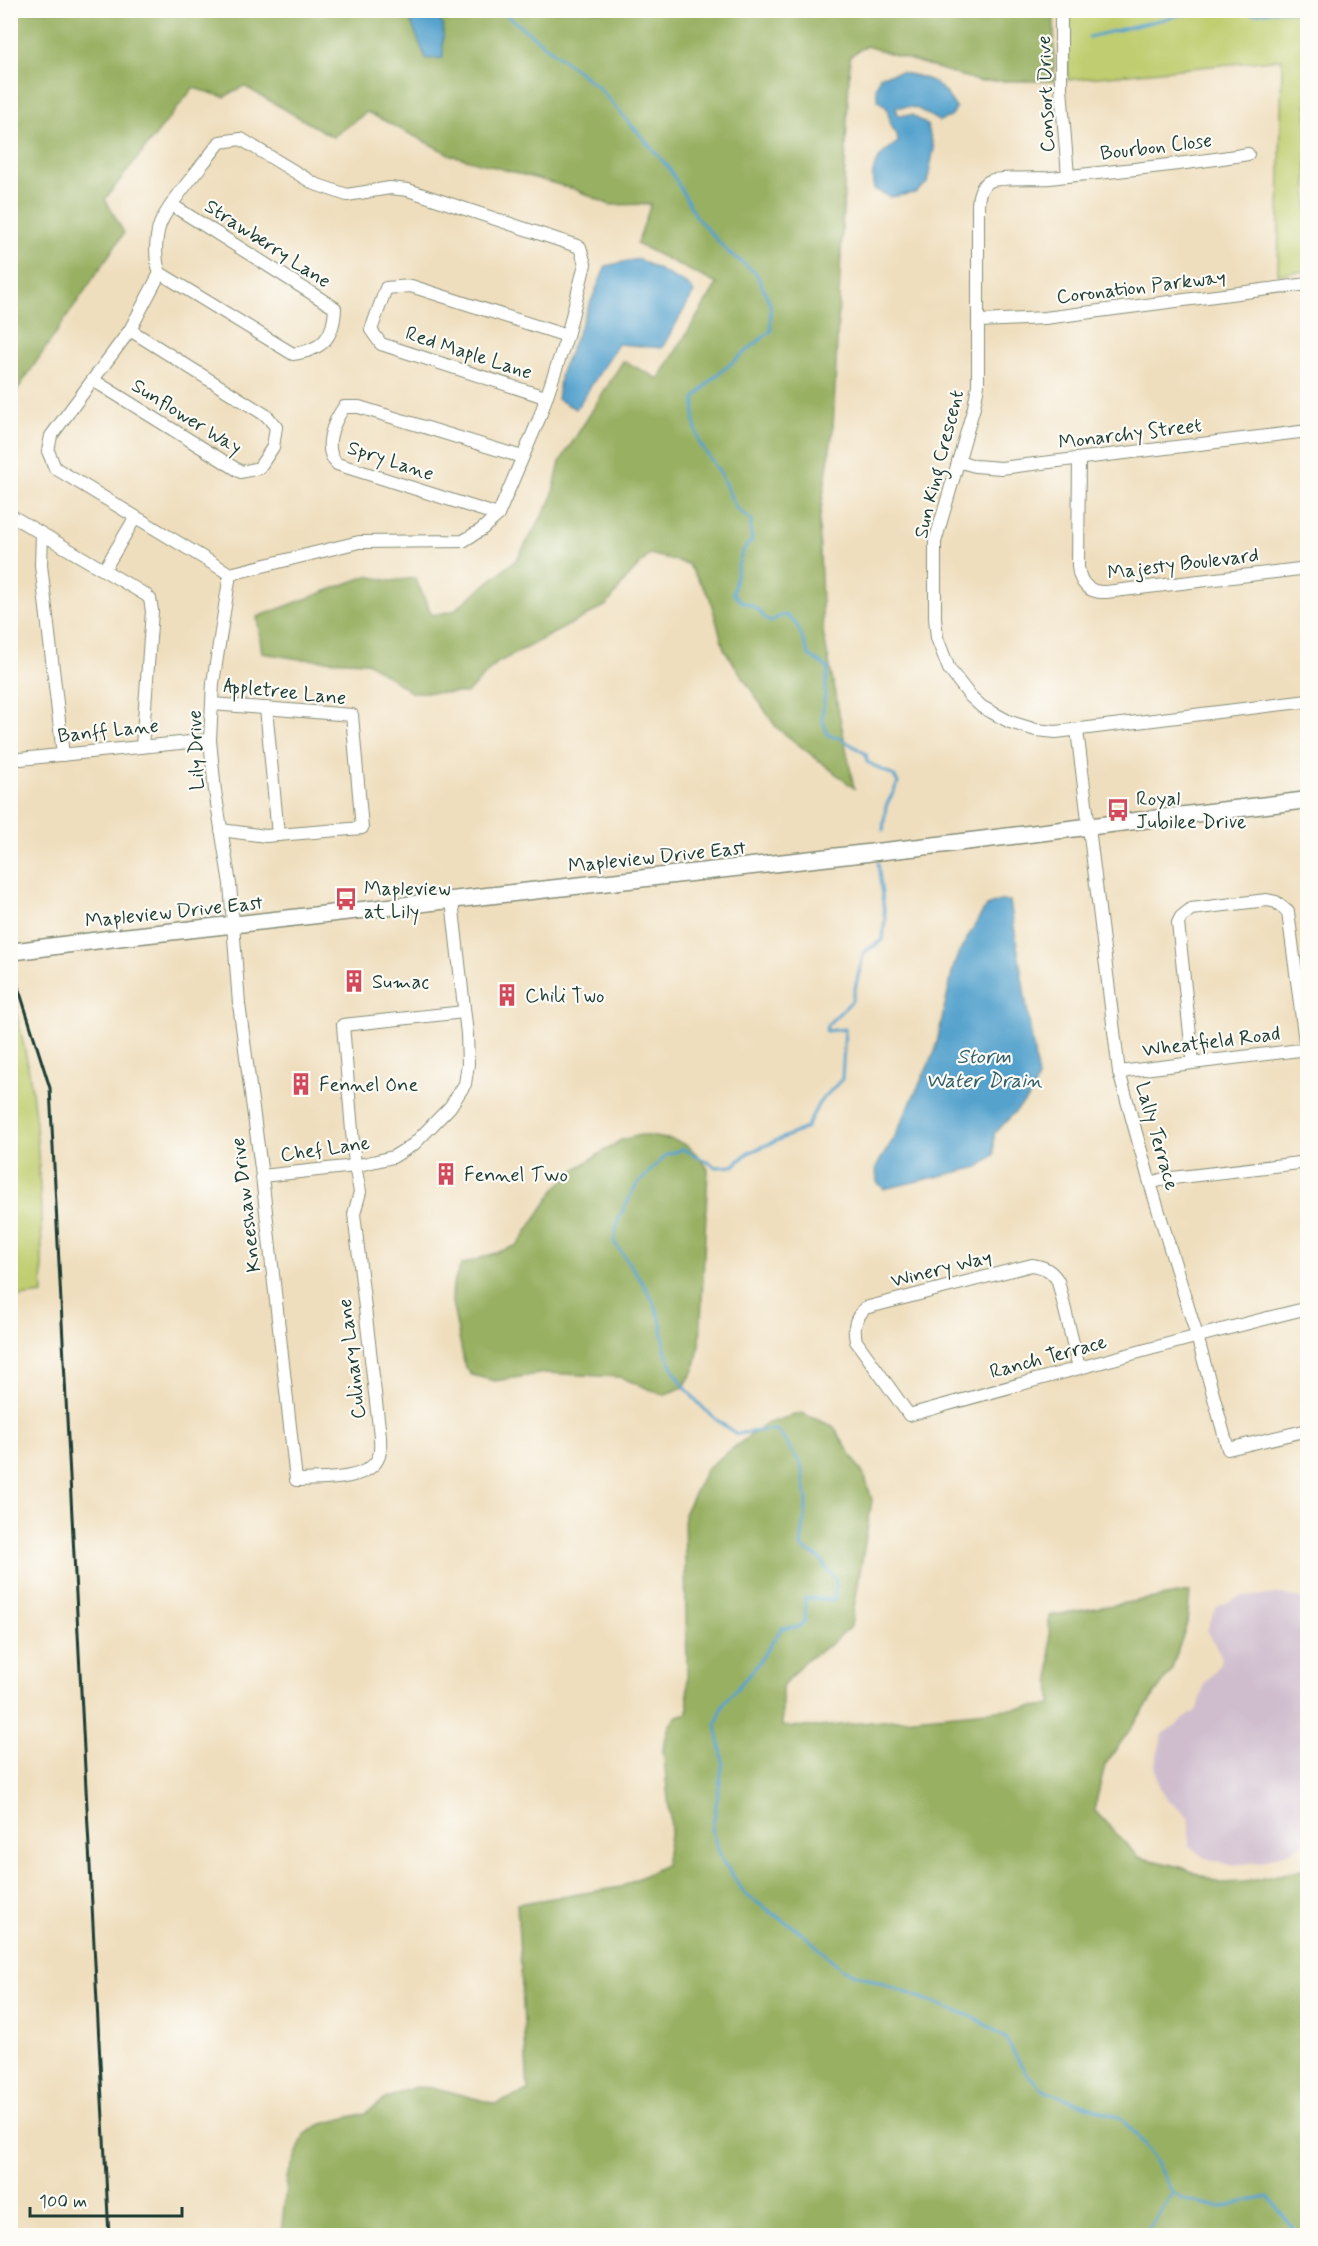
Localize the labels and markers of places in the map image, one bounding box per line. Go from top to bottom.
place label: Royal Jubilee Drive [1136,786,1246,836]
bus stop icon: Royal Jubilee Drive [1105,797,1131,823]
place label: Mapleview at Lily [364,876,451,926]
bus stop icon: Mapleview at Lily [333,886,359,912]
building icon: Sumac [341,968,367,994]
place label: Sumac [372,969,429,996]
building icon: Chili Two [494,982,520,1008]
place label: Chili Two [525,983,604,1010]
building icon: Fennel One [288,1071,314,1097]
place label: Fennel One [319,1072,418,1099]
building icon: Fennel Two [433,1161,459,1187]
place label: Fennel Two [464,1162,568,1189]

